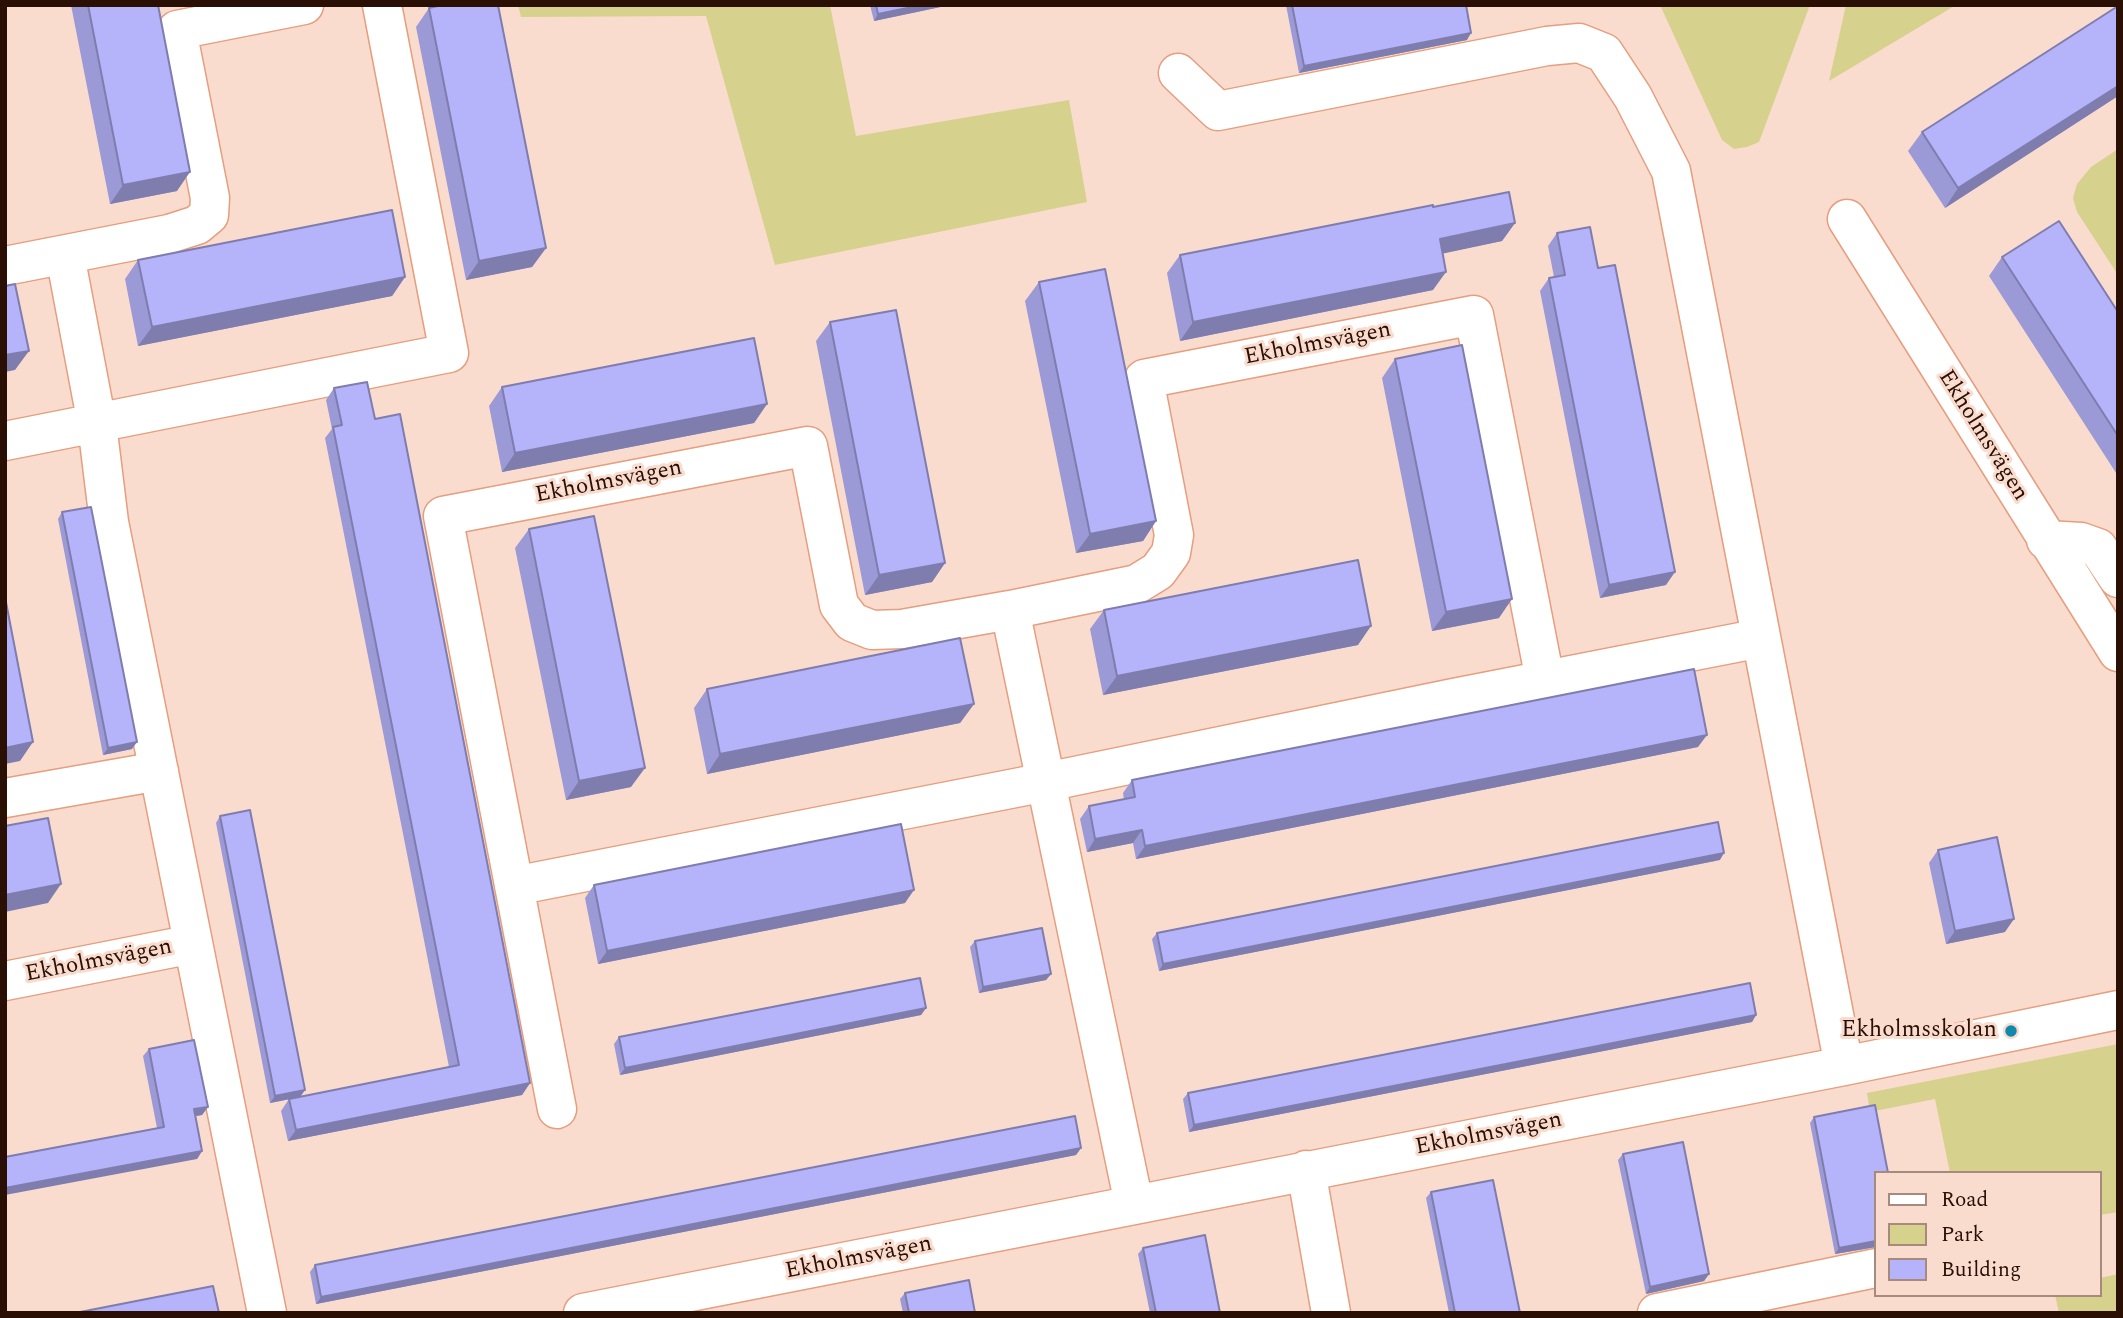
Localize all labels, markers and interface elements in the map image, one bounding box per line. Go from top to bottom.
street label: Ekholmsvägen [1242,317,1394,373]
street label: Ekholmsvägen [1931,366,2033,506]
street label: Ekholmsvägen [533,455,685,511]
street label: Ekholmsvägen [23,934,175,990]
place label: Ekholmsskolan [1841,1017,1997,1045]
marker: Ekholmsskolan [2003,1023,2019,1039]
street label: Ekholmsvägen [1413,1107,1565,1163]
legend [1874,1171,2102,1297]
text: Road [1941,1184,1988,1216]
text: Park [1941,1219,1984,1251]
street label: Ekholmsvägen [783,1231,935,1287]
text: Building [1941,1254,2021,1286]

